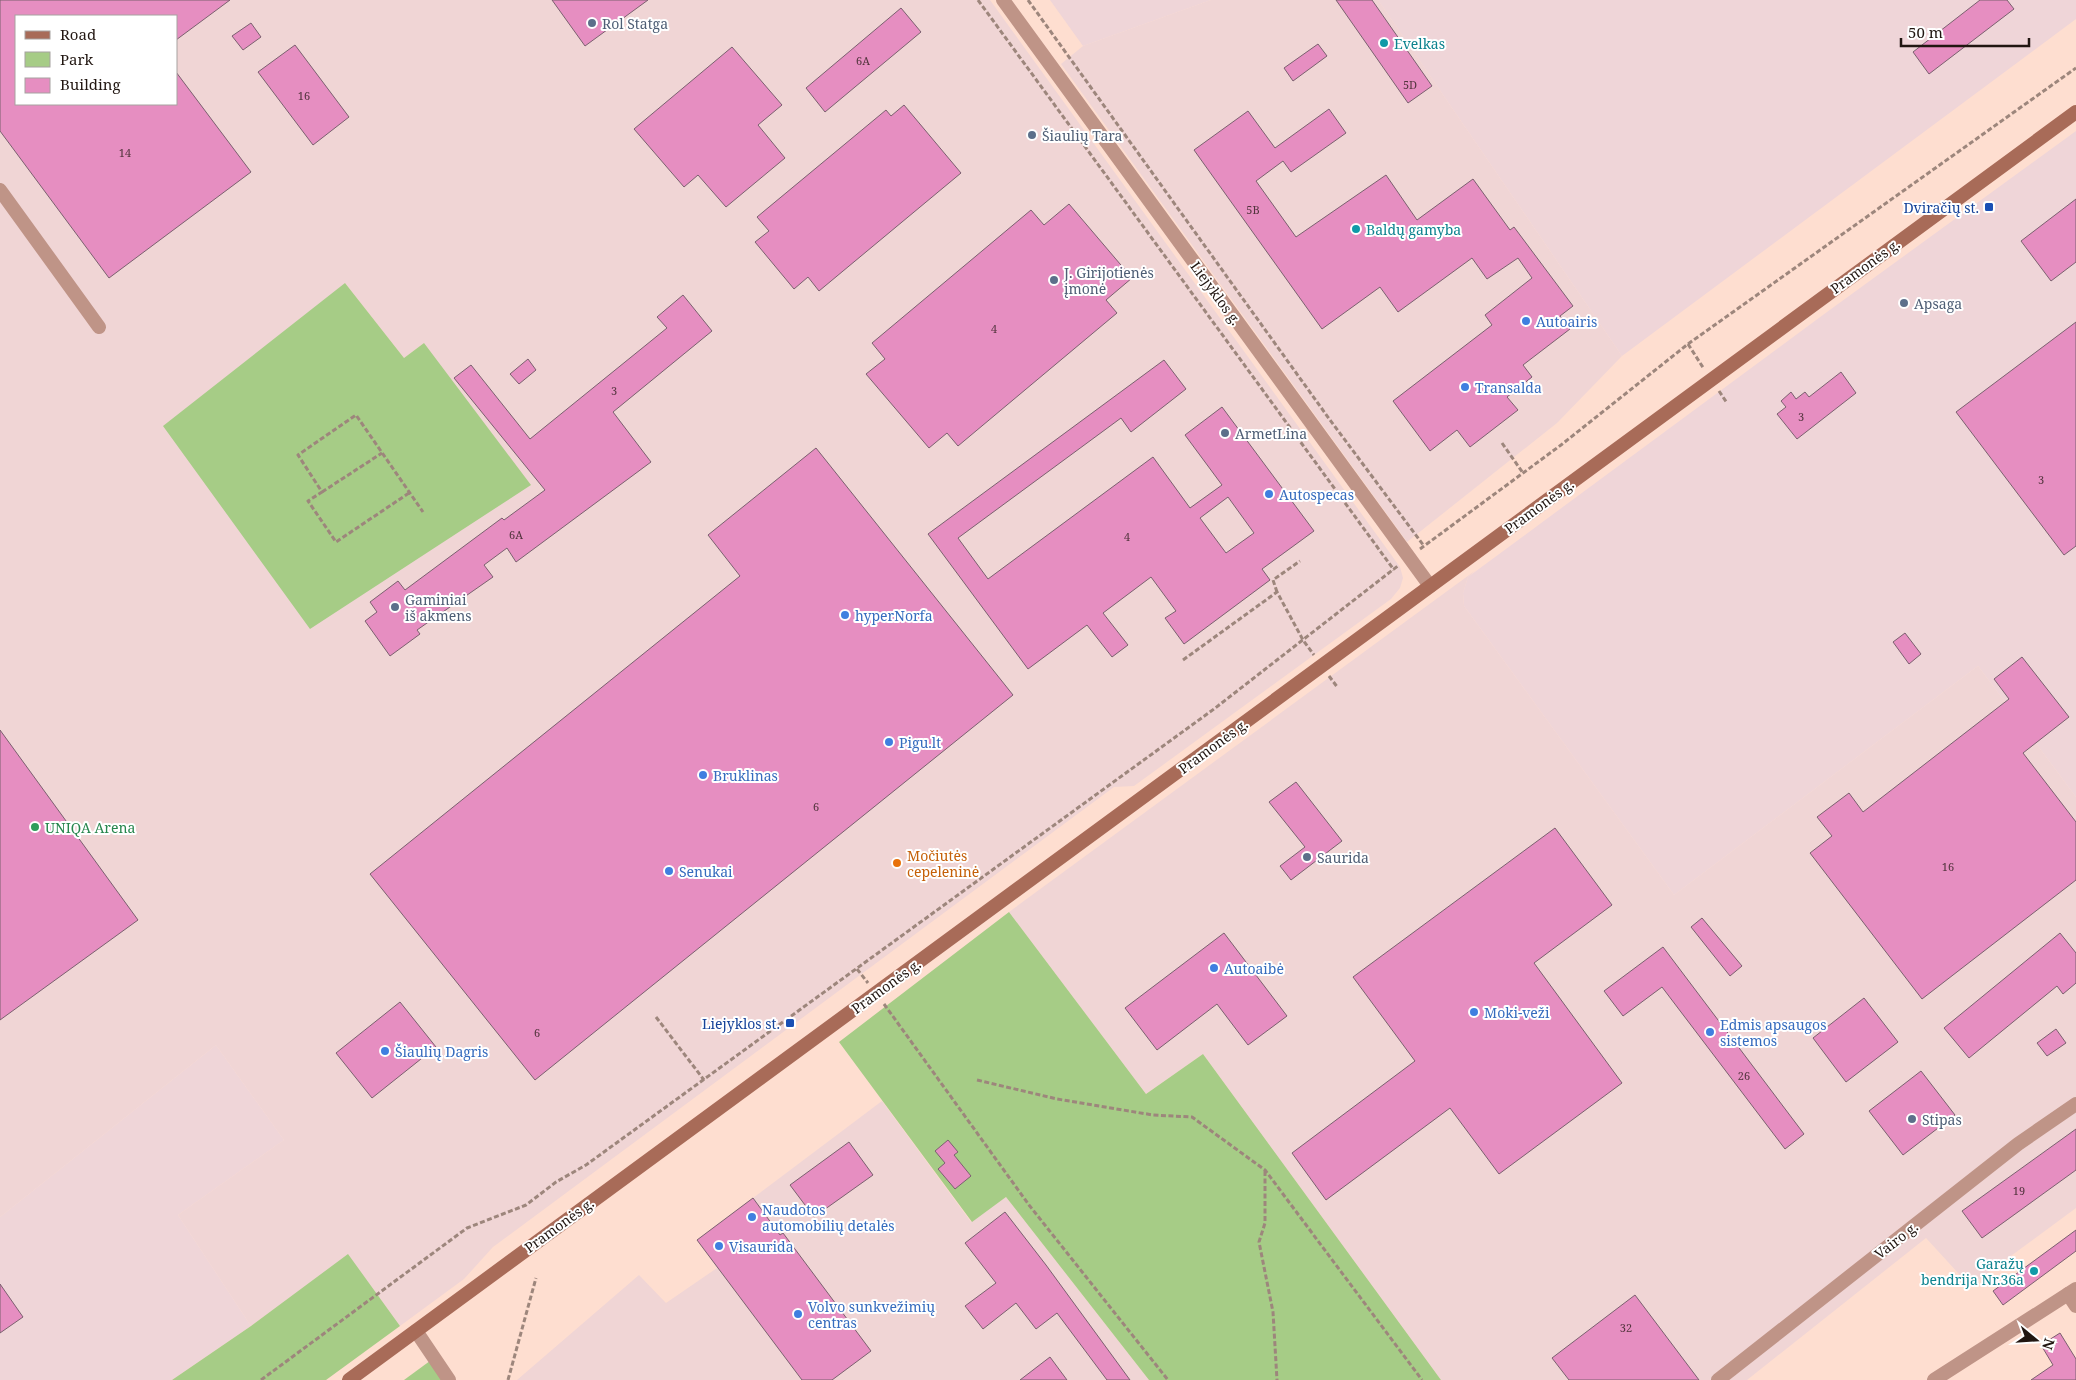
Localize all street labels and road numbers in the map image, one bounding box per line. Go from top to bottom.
street label: Pramonės g. [1826,234,1904,298]
street label: Liejyklos g. [1186,257,1246,329]
street label: Pramonės g. [1500,474,1578,538]
street label: Pramonės g. [1174,714,1252,778]
street label: Pramonės g. [847,954,925,1018]
street label: Pramonės g. [520,1193,598,1257]
street label: Vairo g. [1870,1217,1922,1263]

